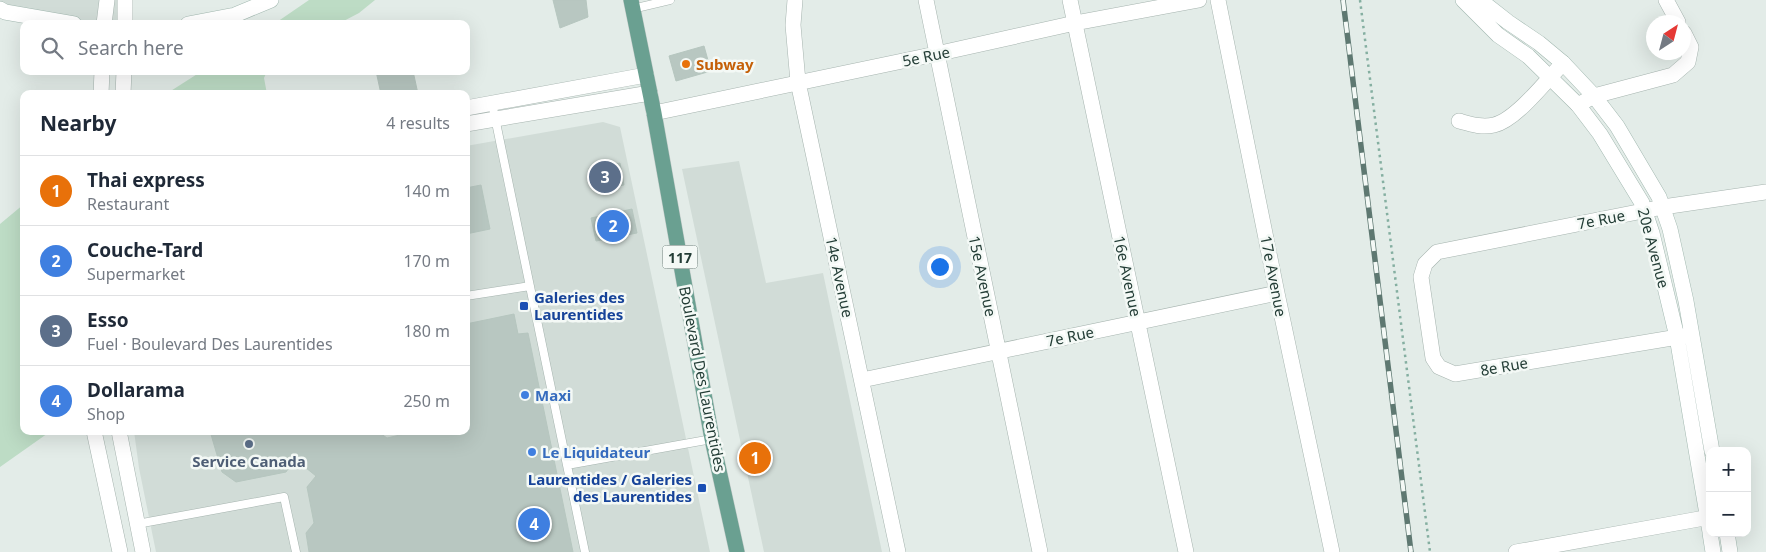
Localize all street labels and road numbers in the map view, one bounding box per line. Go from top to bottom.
street label: 5e Rue [900,41,952,71]
street label: 7e Rue [1576,205,1626,233]
street label: 20e Avenue [1634,206,1674,290]
street label: 15e Avenue [965,234,1001,318]
street label: 16e Avenue [1110,234,1146,318]
street label: 17e Avenue [1256,234,1292,318]
street label: 14e Avenue [822,235,858,319]
road number: 117 [662,246,698,268]
street label: Boulevard Des Laurentides [675,284,731,474]
street label: 7e Rue [1044,321,1096,351]
street label: 8e Rue [1479,352,1529,380]

